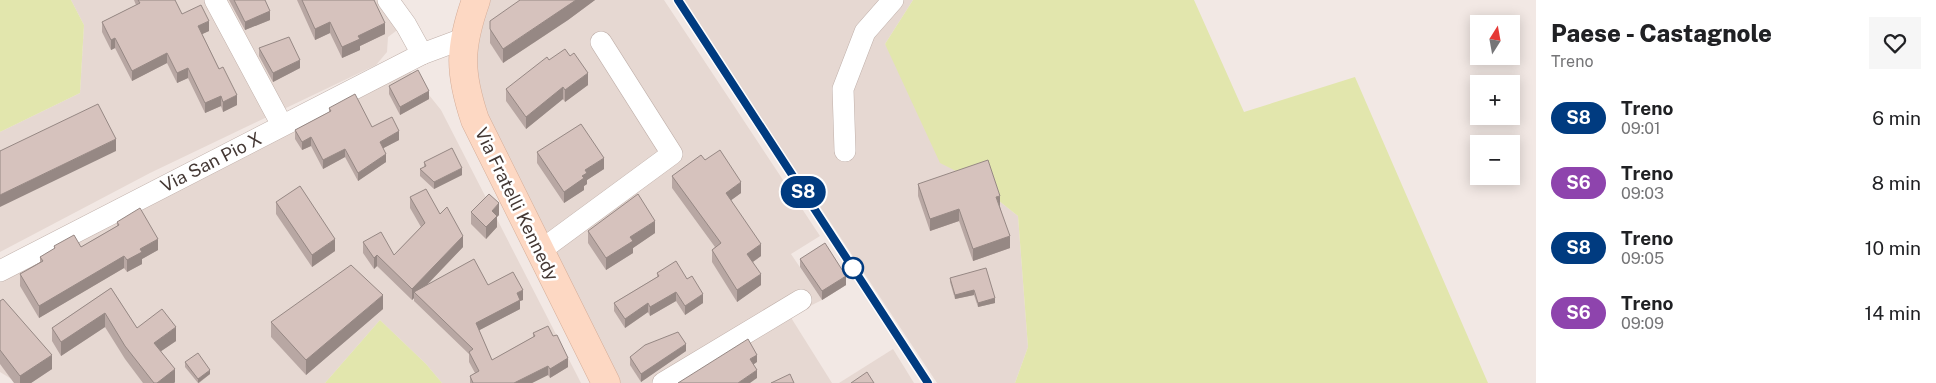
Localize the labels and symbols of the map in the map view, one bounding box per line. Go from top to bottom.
north arrow [1470,15,1520,65]
street label: Via Fratelli Kennedy [471,124,563,284]
street label: Via San Pio X [157,128,265,196]
line badge: S8 [780,176,826,208]
unlabelled marker [842,257,864,279]

